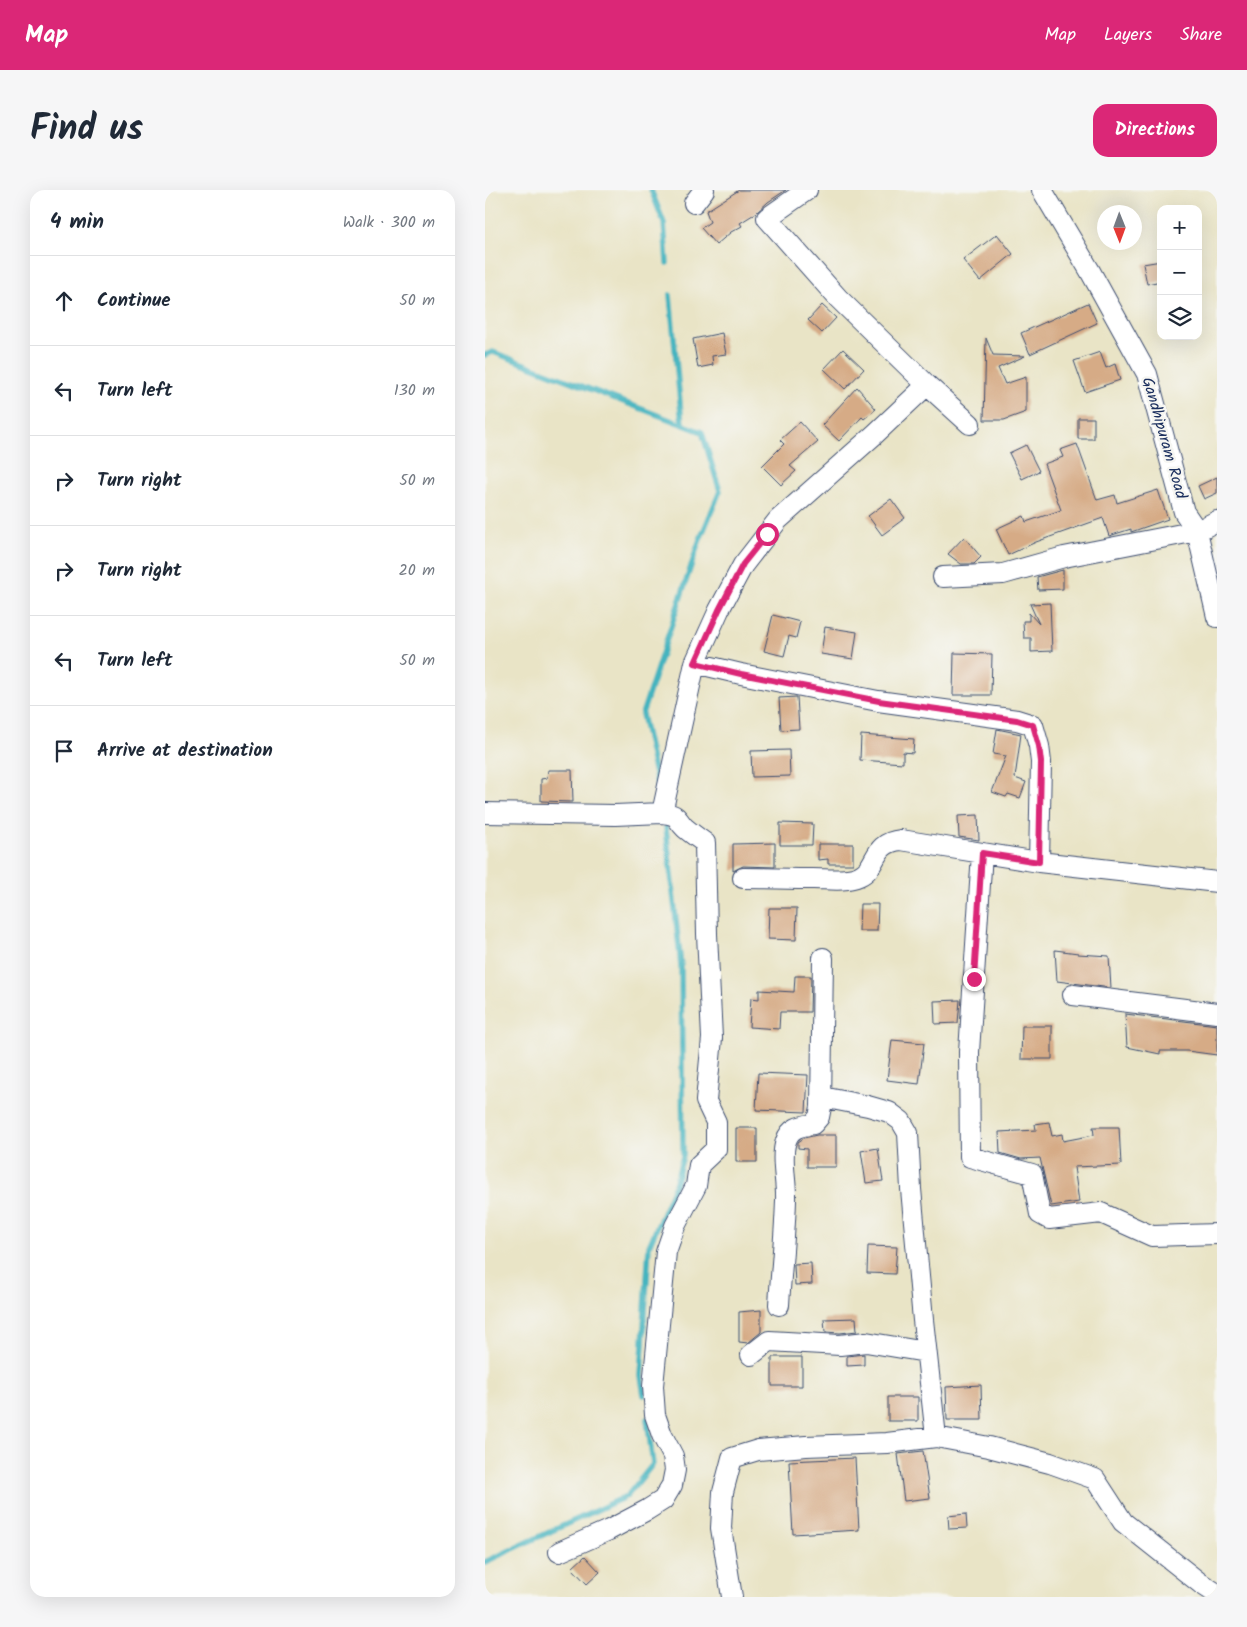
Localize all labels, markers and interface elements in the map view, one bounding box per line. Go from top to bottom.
text: Map [25,16,68,55]
text: Map [1045,21,1076,50]
text: Layers [1104,21,1152,50]
text: Share [1180,21,1222,50]
text: Find us [30,102,143,158]
button: Directions [1093,104,1217,157]
north arrow [1097,205,1142,250]
map controls [1157,205,1202,340]
button: + [1157,205,1202,250]
text: 4 min [50,206,104,239]
text: Walk · 300 m [343,210,435,235]
button: − [1157,250,1202,295]
text: Continue [97,286,170,316]
icon: ahead [50,287,78,315]
text: 50 m [399,288,435,313]
button: layers [1157,295,1202,340]
street label: Gandhipuram Road [1135,374,1194,503]
text: Turn left [97,376,172,406]
icon: left [50,377,78,405]
text: 130 m [394,378,435,403]
text: Turn right [97,466,182,496]
icon: right [50,467,78,495]
text: 50 m [399,468,435,493]
route start [756,523,779,546]
text: Turn right [97,556,182,586]
icon: right [50,557,78,585]
text: 20 m [399,558,435,583]
text: Turn left [97,646,172,676]
icon: left [50,647,78,675]
text: 50 m [399,648,435,673]
text: Arrive at destination [97,736,273,766]
icon: arrive [50,737,78,765]
route end [963,968,986,991]

